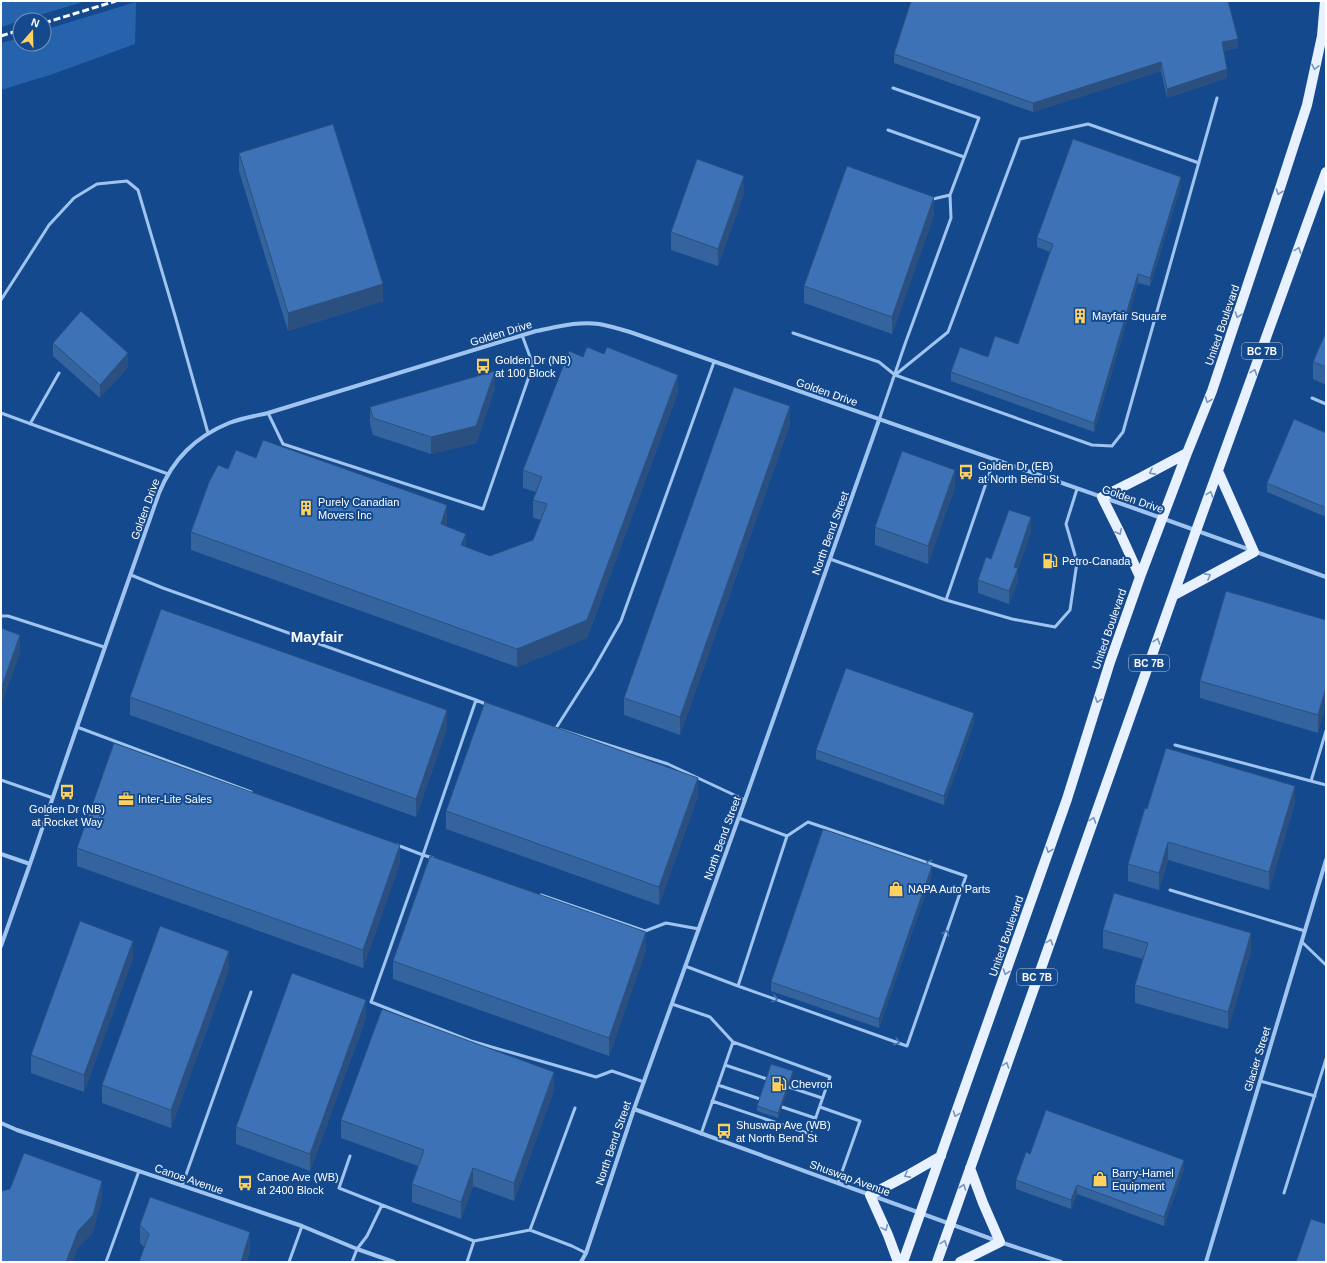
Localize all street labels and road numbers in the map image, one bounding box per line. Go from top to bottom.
street label: United Boulevard [1203,283,1241,367]
street label: Golden Drive [469,318,533,348]
road number: BC 7B [1242,343,1282,359]
street label: Golden Drive [795,376,859,408]
street label: Golden Drive [128,477,162,541]
street label: Golden Drive [1101,483,1165,515]
street label: North Bend Street [809,490,851,576]
street label: United Boulevard [1090,587,1128,671]
road number: BC 7B [1129,655,1169,671]
street label: North Bend Street [701,795,743,881]
street label: United Boulevard [987,894,1025,978]
road number: BC 7B [1017,969,1057,985]
street label: Glacier Street [1241,1025,1273,1093]
street label: North Bend Street [593,1099,633,1187]
street label: Shuswap Avenue [808,1158,892,1198]
street label: Canoe Avenue [153,1162,225,1196]

